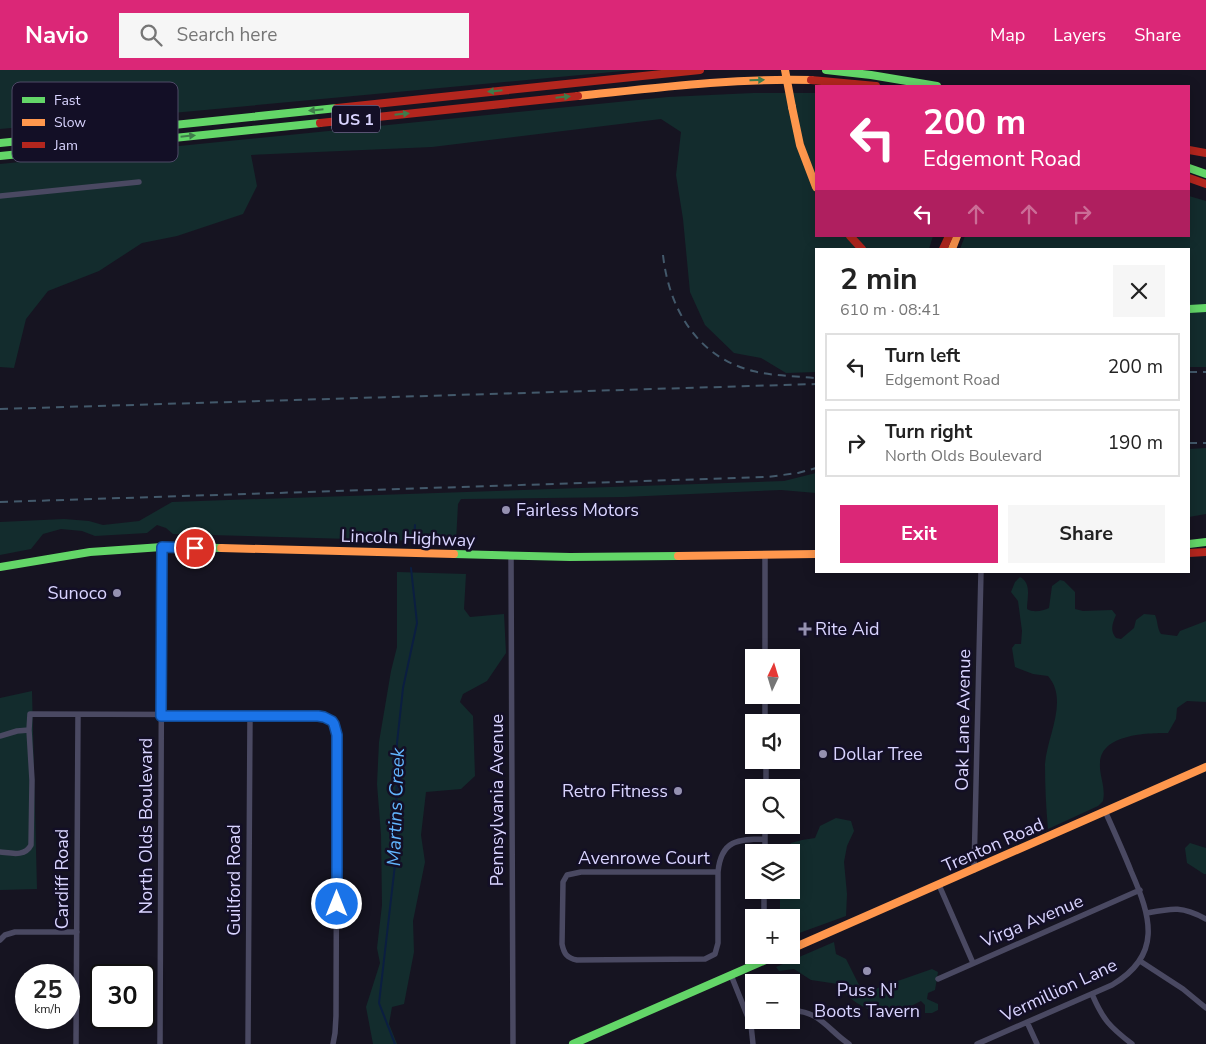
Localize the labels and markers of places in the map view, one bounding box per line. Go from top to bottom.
place label: Fairless Motors [516,498,639,522]
marker: Fairless Motors [500,504,512,516]
pin [174,527,216,569]
place label: Sunoco [47,581,107,605]
marker: Sunoco [111,587,123,599]
place label: Rite Aid [815,617,879,641]
marker: Rite Aid [799,623,811,635]
place label: Dollar Tree [833,742,923,766]
marker: Dollar Tree [817,748,829,760]
place label: Retro Fitness [562,779,668,803]
marker: Retro Fitness [672,785,684,797]
marker: Puss N' Boots Tavern [861,965,873,977]
place label: Puss N' Boots Tavern [814,978,920,1023]

